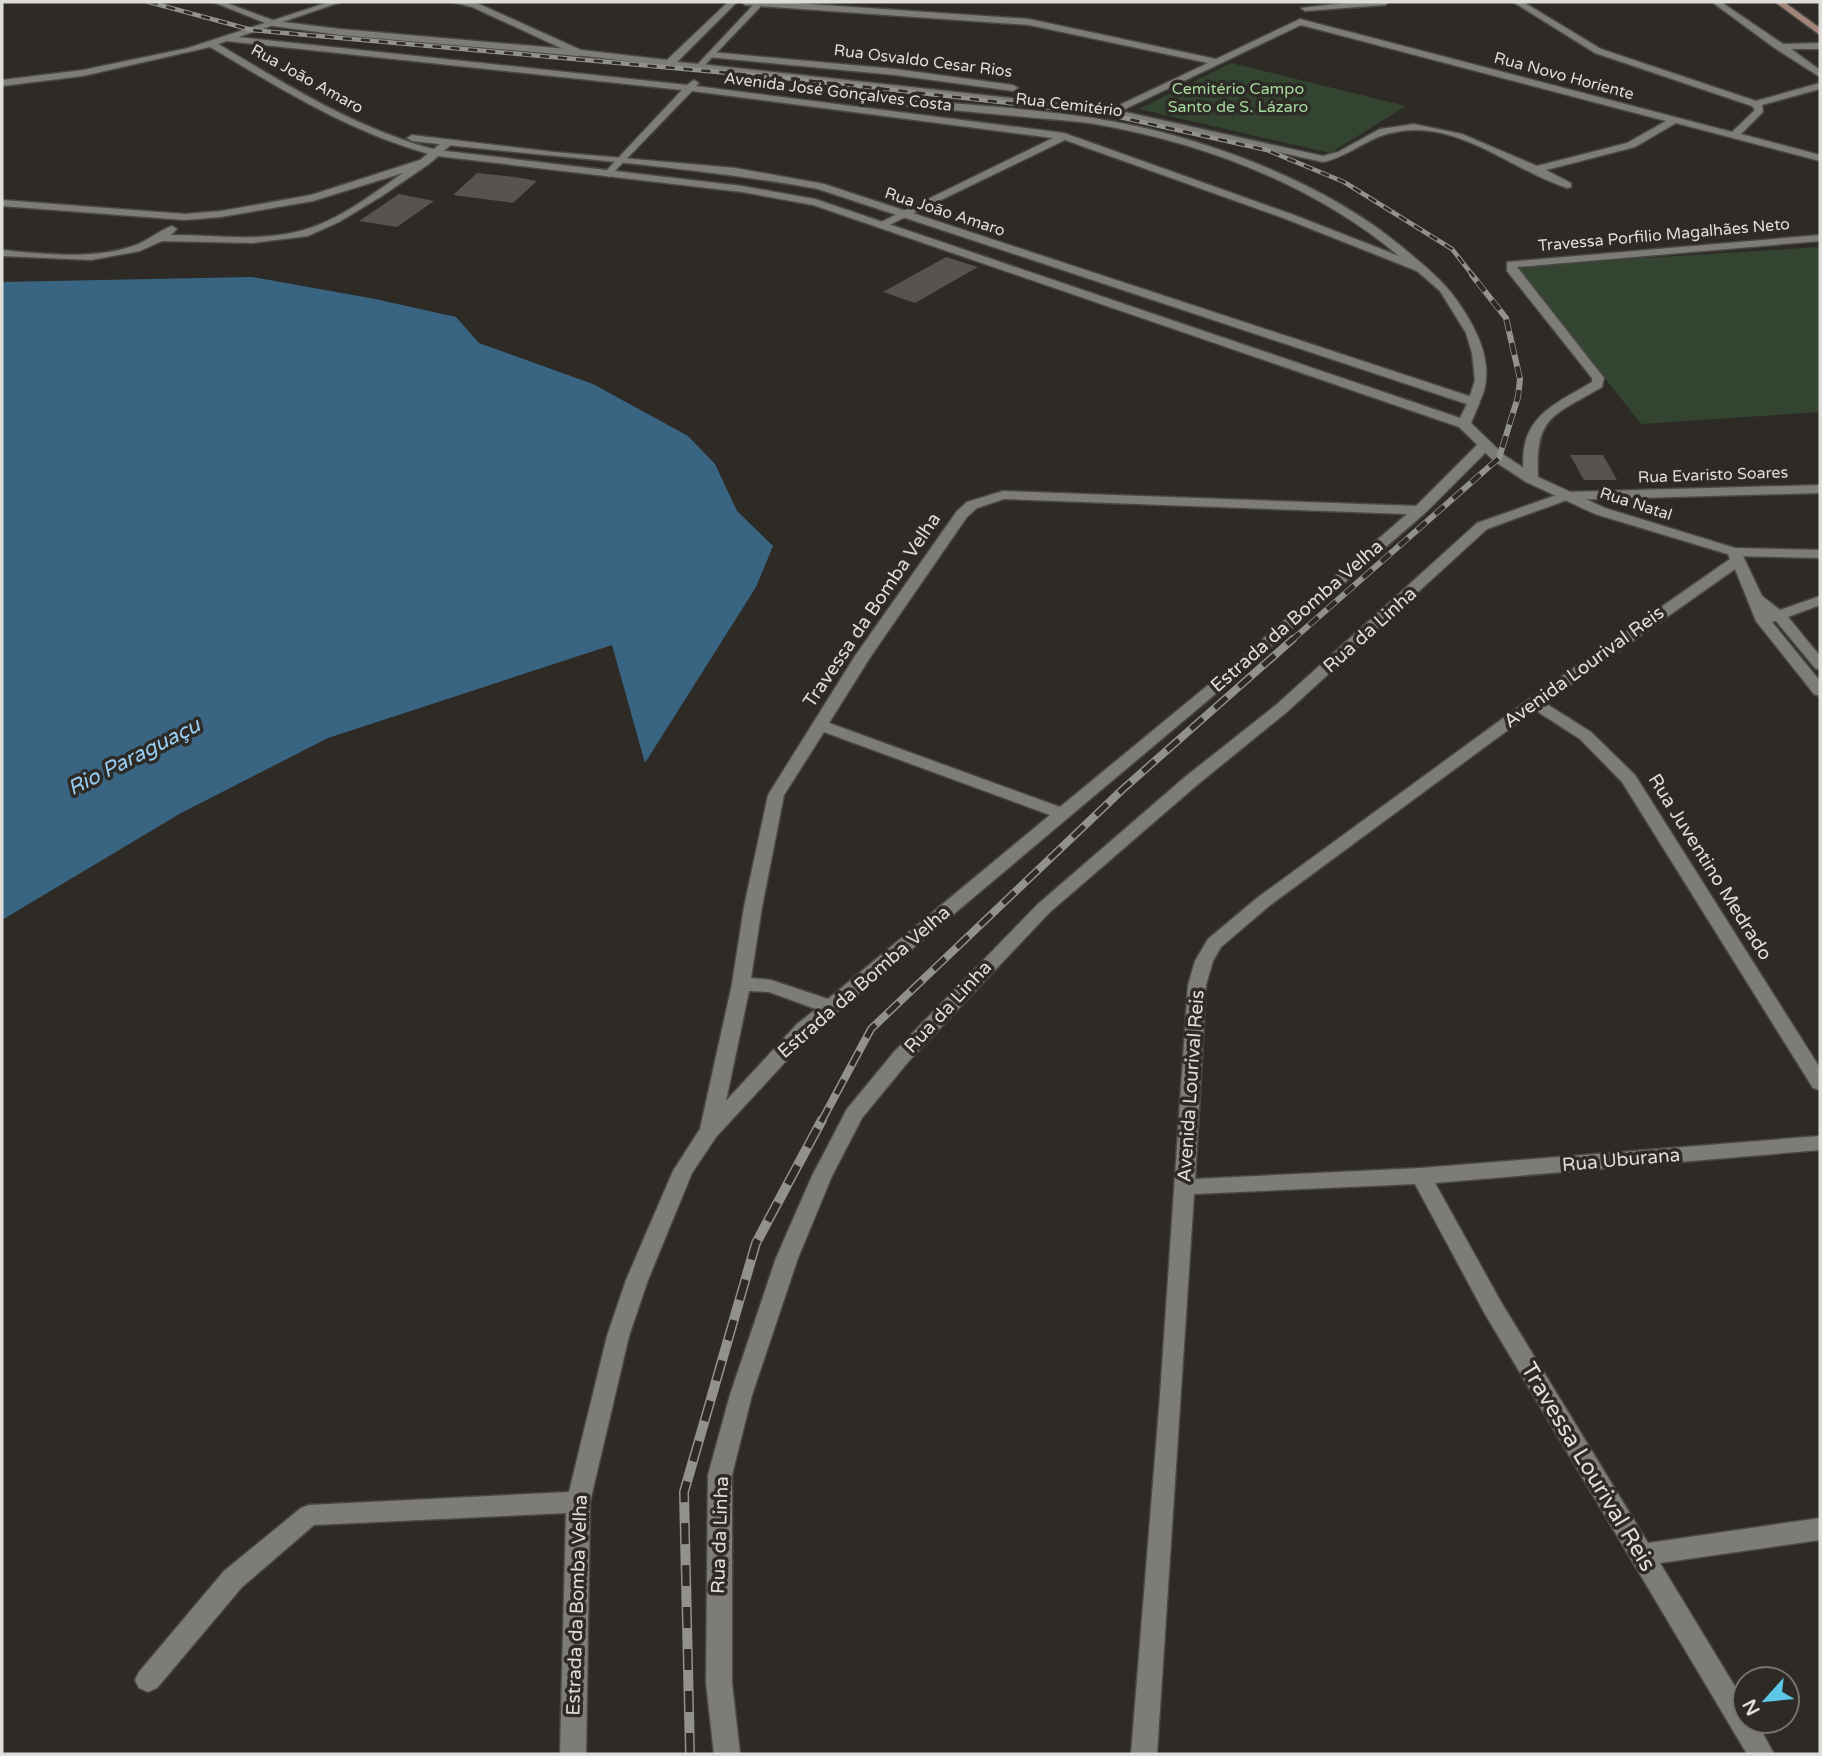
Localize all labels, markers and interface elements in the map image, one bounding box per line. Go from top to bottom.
street label: Rua João Amaro [247,40,367,118]
street label: Rua Osvaldo Cesar Rios [833,40,1013,82]
street label: Rua Novo Horiente [1492,48,1636,104]
street label: Avenida José Gonçalves Costa [723,68,953,116]
park label: Cemitério Campo Santo de S. Lázaro [1168,79,1308,117]
street label: Rua Cemitério [1014,89,1124,121]
street label: Rua João Amaro [882,183,1008,241]
street label: Travessa Porfilio Magalhães Neto [1537,214,1791,256]
street label: Rua Evaristo Soares [1637,462,1789,488]
street label: Rua Natal [1597,483,1675,525]
street label: Travessa da Bomba Velha [799,509,945,711]
street label: Estrada da Bomba Velha [1206,535,1388,697]
street label: Rua da Linha [1319,582,1421,678]
street label: Avenida Lourival Reis [1500,601,1668,733]
water label: Rio Paraguaçu [64,712,206,801]
street label: Rua Juventino Medrado [1644,770,1776,964]
street label: Estrada da Bomba Velha [773,901,955,1063]
street label: Rua da Linha [900,956,996,1058]
street label: Avenida Lourival Reis [1173,989,1209,1183]
street label: Rua Uburana [1561,1144,1681,1176]
street label: Travessa Lourival Reis [1515,1357,1661,1577]
street label: Rua da Linha [707,1476,733,1594]
street label: Estrada da Bomba Velha [562,1494,592,1716]
north arrow [1731,1665,1801,1735]
text: N [1738,1695,1765,1719]

